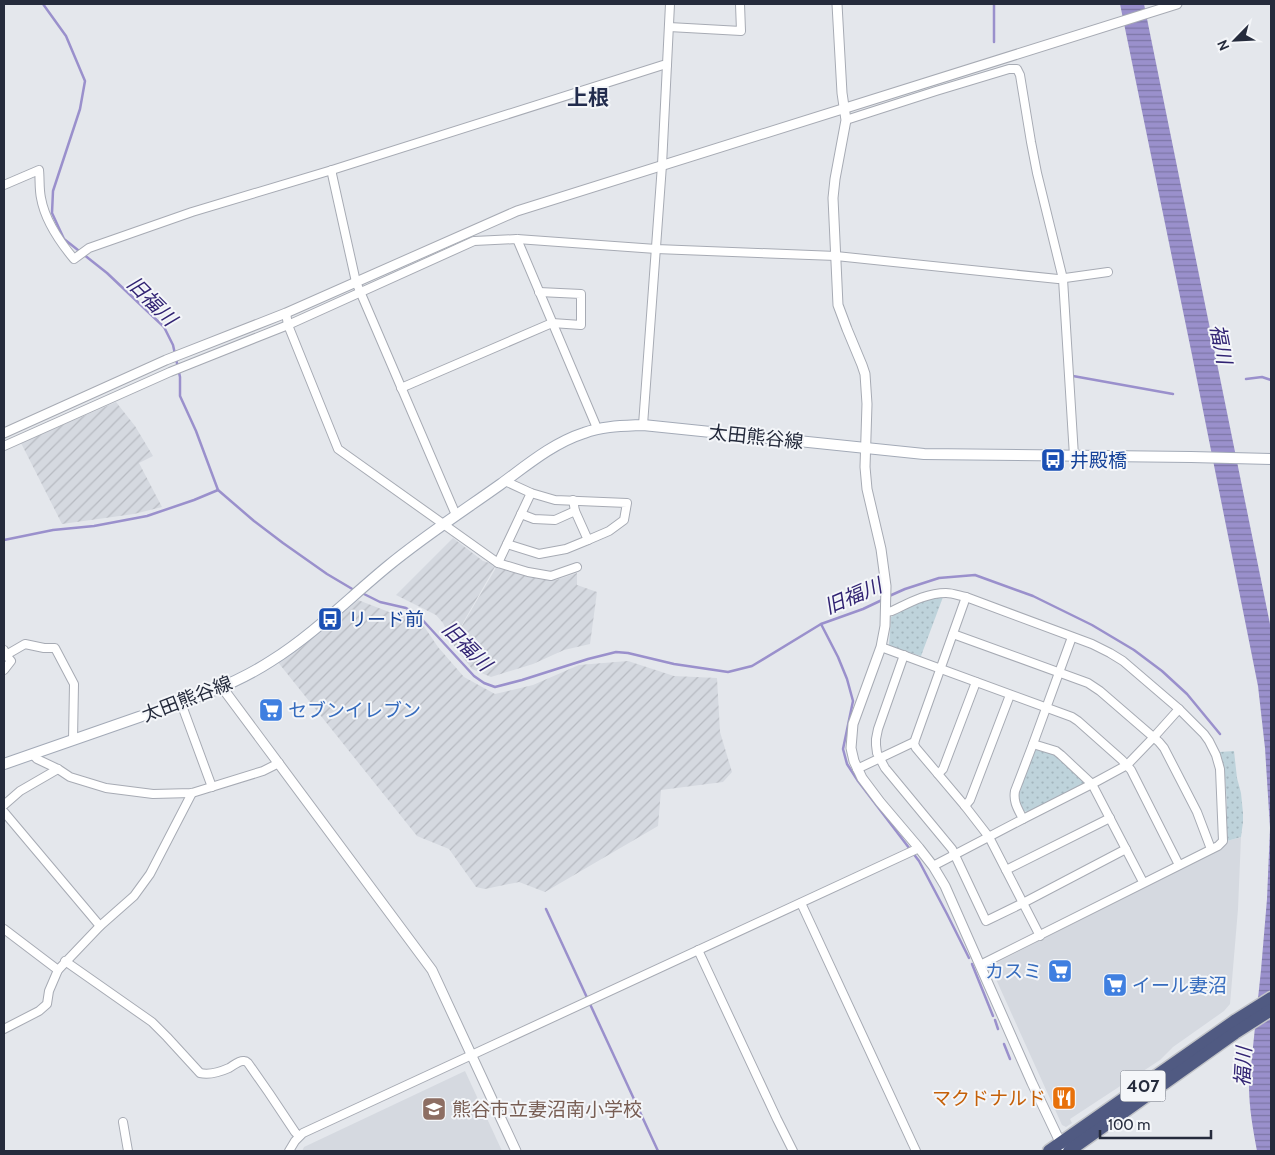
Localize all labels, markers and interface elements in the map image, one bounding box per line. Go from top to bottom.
north arrow [1210,15,1260,65]
text: N [1213,37,1233,53]
district label: 上根 [567,85,609,110]
water label: 旧福川 [122,271,183,332]
water label: 福川 [1205,322,1237,368]
street label: 太田熊谷線 [708,421,804,453]
bus stop icon: 井殿橋 [1040,447,1066,473]
place label: 井殿橋 [1070,449,1127,472]
water label: 旧福川 [821,572,887,619]
bus stop icon: リード前 [317,606,343,632]
place label: リード前 [348,608,424,631]
water label: 旧福川 [437,616,498,677]
street label: 太田熊谷線 [139,671,235,727]
supermarket icon: セブンイレブン [258,697,284,723]
place label: セブンイレブン [288,699,421,722]
supermarket icon: カスミ [1047,958,1073,984]
place label: カスミ [985,960,1042,983]
supermarket icon: イール妻沼 [1102,972,1128,998]
place label: イール妻沼 [1132,974,1227,997]
water label: 福川 [1230,1044,1256,1088]
road number: 407 [1120,1070,1166,1102]
restaurant icon: マクドナルド [1051,1085,1077,1111]
place label: マクドナルド [932,1087,1046,1110]
school or university icon: 熊谷市立妻沼南小学校 [421,1096,447,1122]
place label: 熊谷市立妻沼南小学校 [452,1098,642,1121]
scale bar [1100,1108,1211,1140]
text: 100 m [1108,1116,1150,1134]

